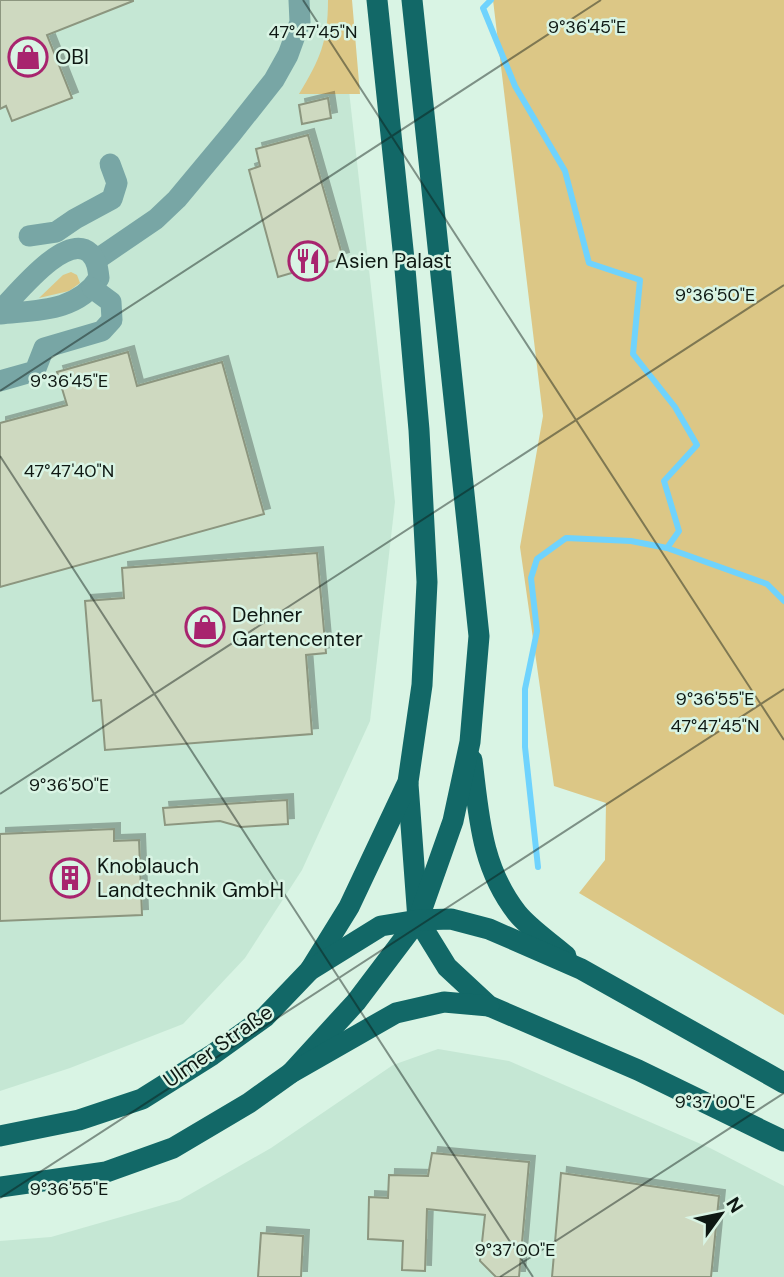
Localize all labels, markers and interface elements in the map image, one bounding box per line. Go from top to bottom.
text: 9°36'45"E [548,15,626,39]
text: 47°47'45"N [269,20,357,44]
shop icon: OBI [7,36,49,78]
place label: OBI [55,43,89,71]
restaurant icon: Asien Palast [287,240,329,282]
place label: Asien Palast [335,247,452,275]
text: 9°36'50"E [675,283,755,307]
text: 9°36'45"E [30,369,108,393]
text: 47°47'40"N [24,459,114,483]
place label: Dehner Gartencenter [232,601,363,653]
shop icon: Dehner Gartencenter [184,606,226,648]
text: 9°36'55"E [676,687,754,711]
text: 47°47'45"N [671,714,759,738]
text: 9°36'50"E [29,773,109,797]
place label: Knoblauch Landtechnik GmbH [97,852,284,904]
building icon: Knoblauch Landtechnik GmbH [49,857,91,899]
street label: Ulmer Straße [158,998,278,1094]
text: 9°37'00"E [675,1090,755,1114]
text: 9°36'55"E [30,1177,108,1201]
north arrow [686,1179,756,1249]
text: N [721,1192,749,1218]
text: 9°37'00"E [475,1238,555,1262]

